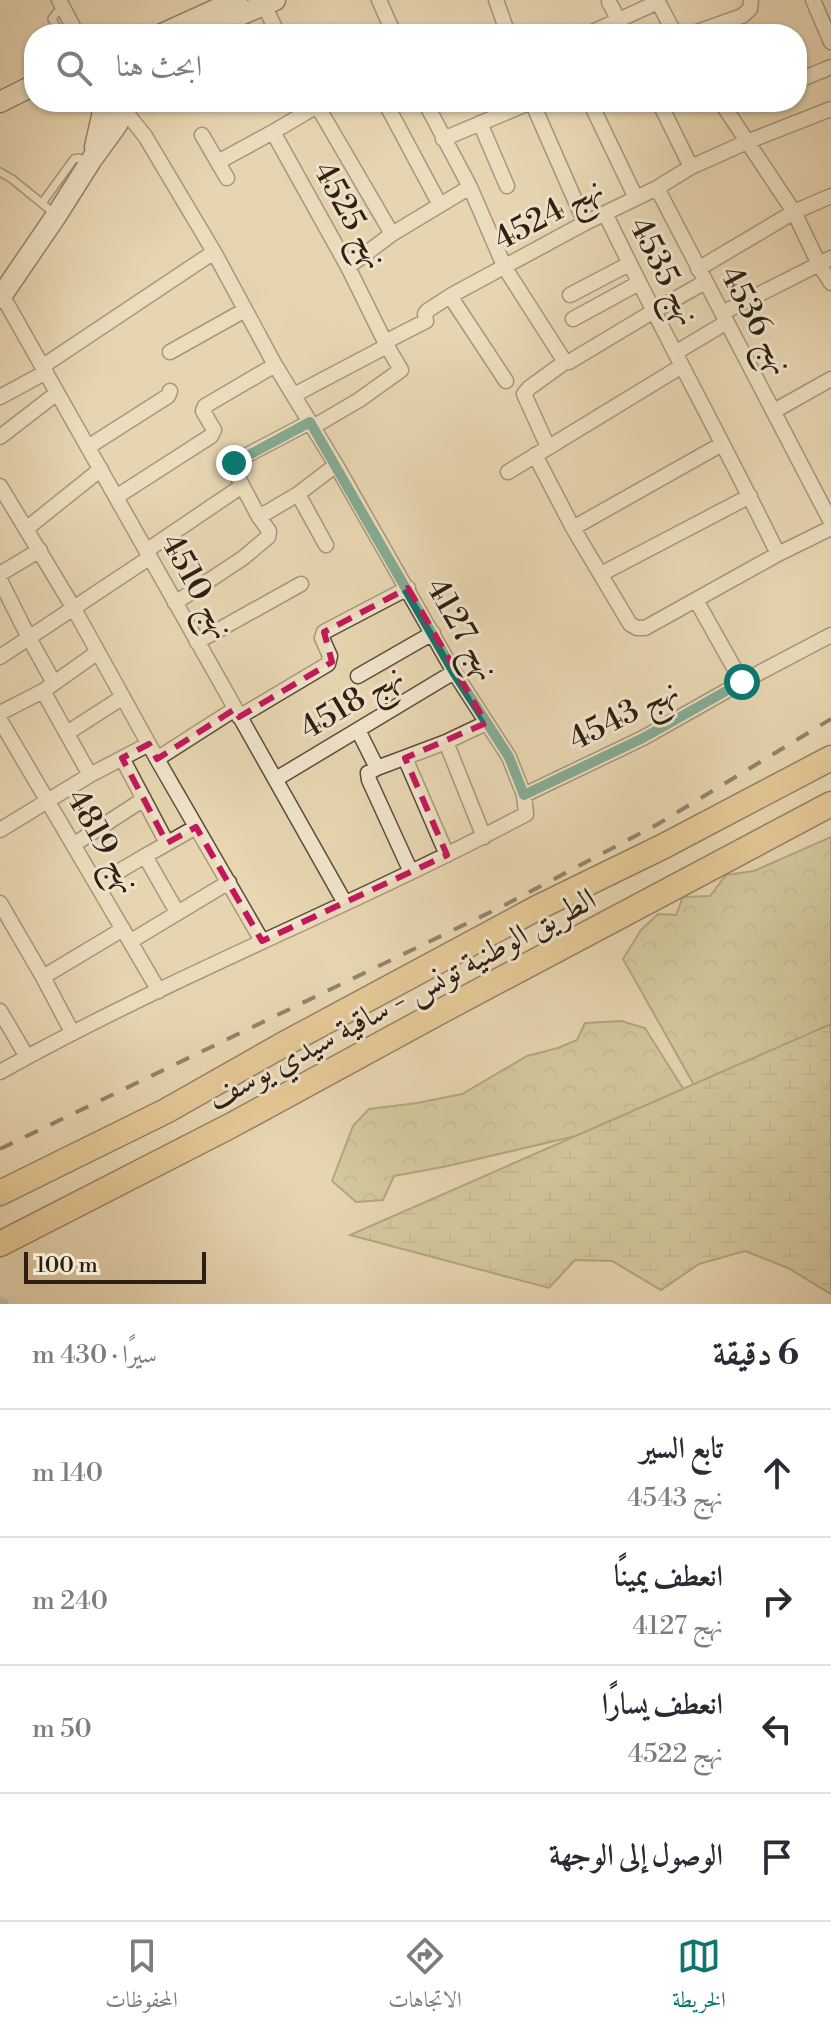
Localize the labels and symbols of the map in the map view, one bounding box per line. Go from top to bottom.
street label: نهج 4525 [298,155,396,280]
street label: نهج 4524 [487,168,613,265]
street label: نهج 4535 [614,211,708,335]
street label: نهج 4536 [705,259,801,385]
route end [216,445,252,481]
street label: نهج 4510 [146,527,242,650]
street label: نهج 4127 [411,571,507,691]
street label: نهج 4518 [293,655,414,754]
route start [724,664,760,700]
street label: نهج 4543 [562,670,688,766]
street label: نهج 4819 [51,782,149,904]
street label: الطريق الوطنية تونس - ساقية سيدي يوسف [200,879,605,1122]
scale bar [24,1248,206,1284]

